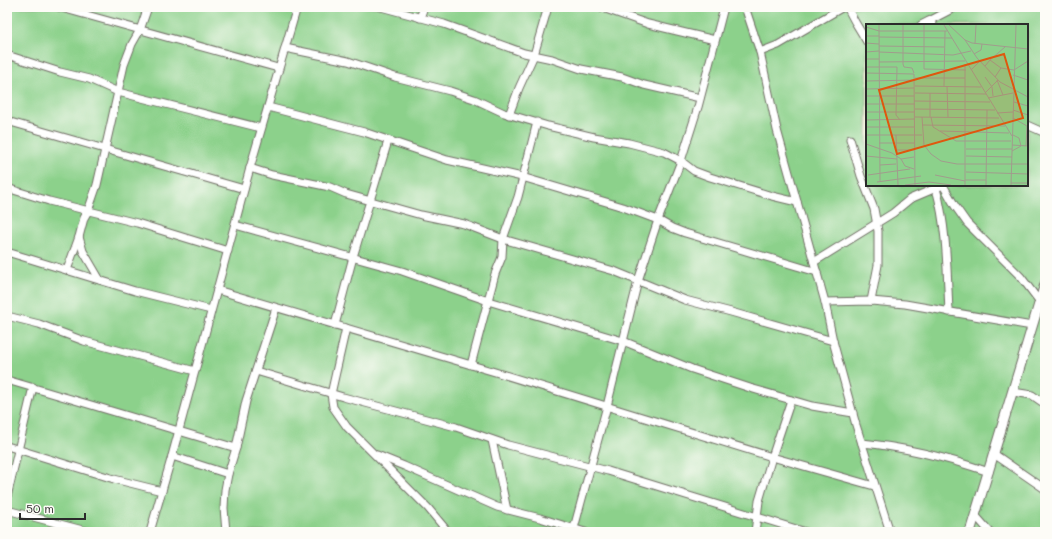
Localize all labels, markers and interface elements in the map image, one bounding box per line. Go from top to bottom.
inset map [866,24,1028,186]
scale bar [20,495,85,521]
text: 50 m [26,500,54,516]

